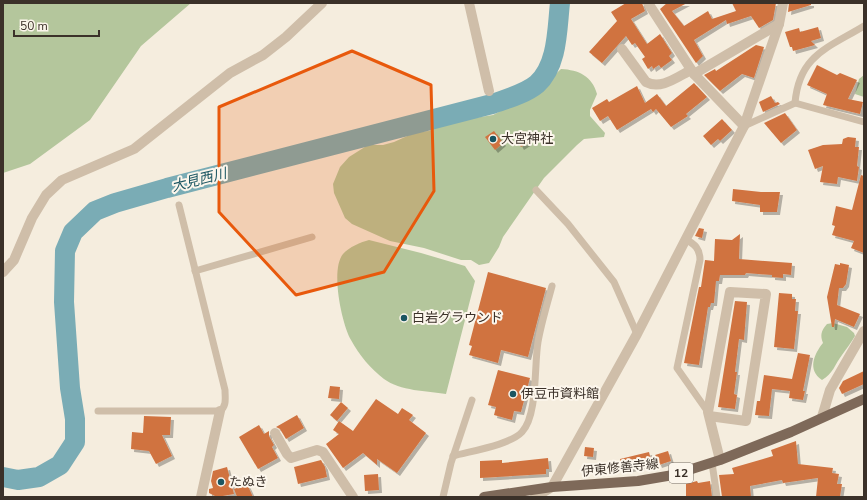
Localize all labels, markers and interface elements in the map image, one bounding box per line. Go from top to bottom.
scale bar [14,12,99,38]
text: 50 m [20,18,48,34]
place label: 大宮神社 [501,130,553,148]
marker: 大宮神社 [488,134,498,144]
water label: 大見西川 [170,164,230,196]
place label: 白岩グラウンド [412,309,503,327]
marker: 白岩グラウンド [399,313,409,323]
place label: 伊豆市資料館 [521,385,599,403]
marker: 伊豆市資料館 [508,389,518,399]
street label: 伊東修善寺線 [580,455,660,481]
road number: 12 [669,463,693,483]
place label: たぬき [229,473,268,491]
marker: たぬき [216,477,226,487]

